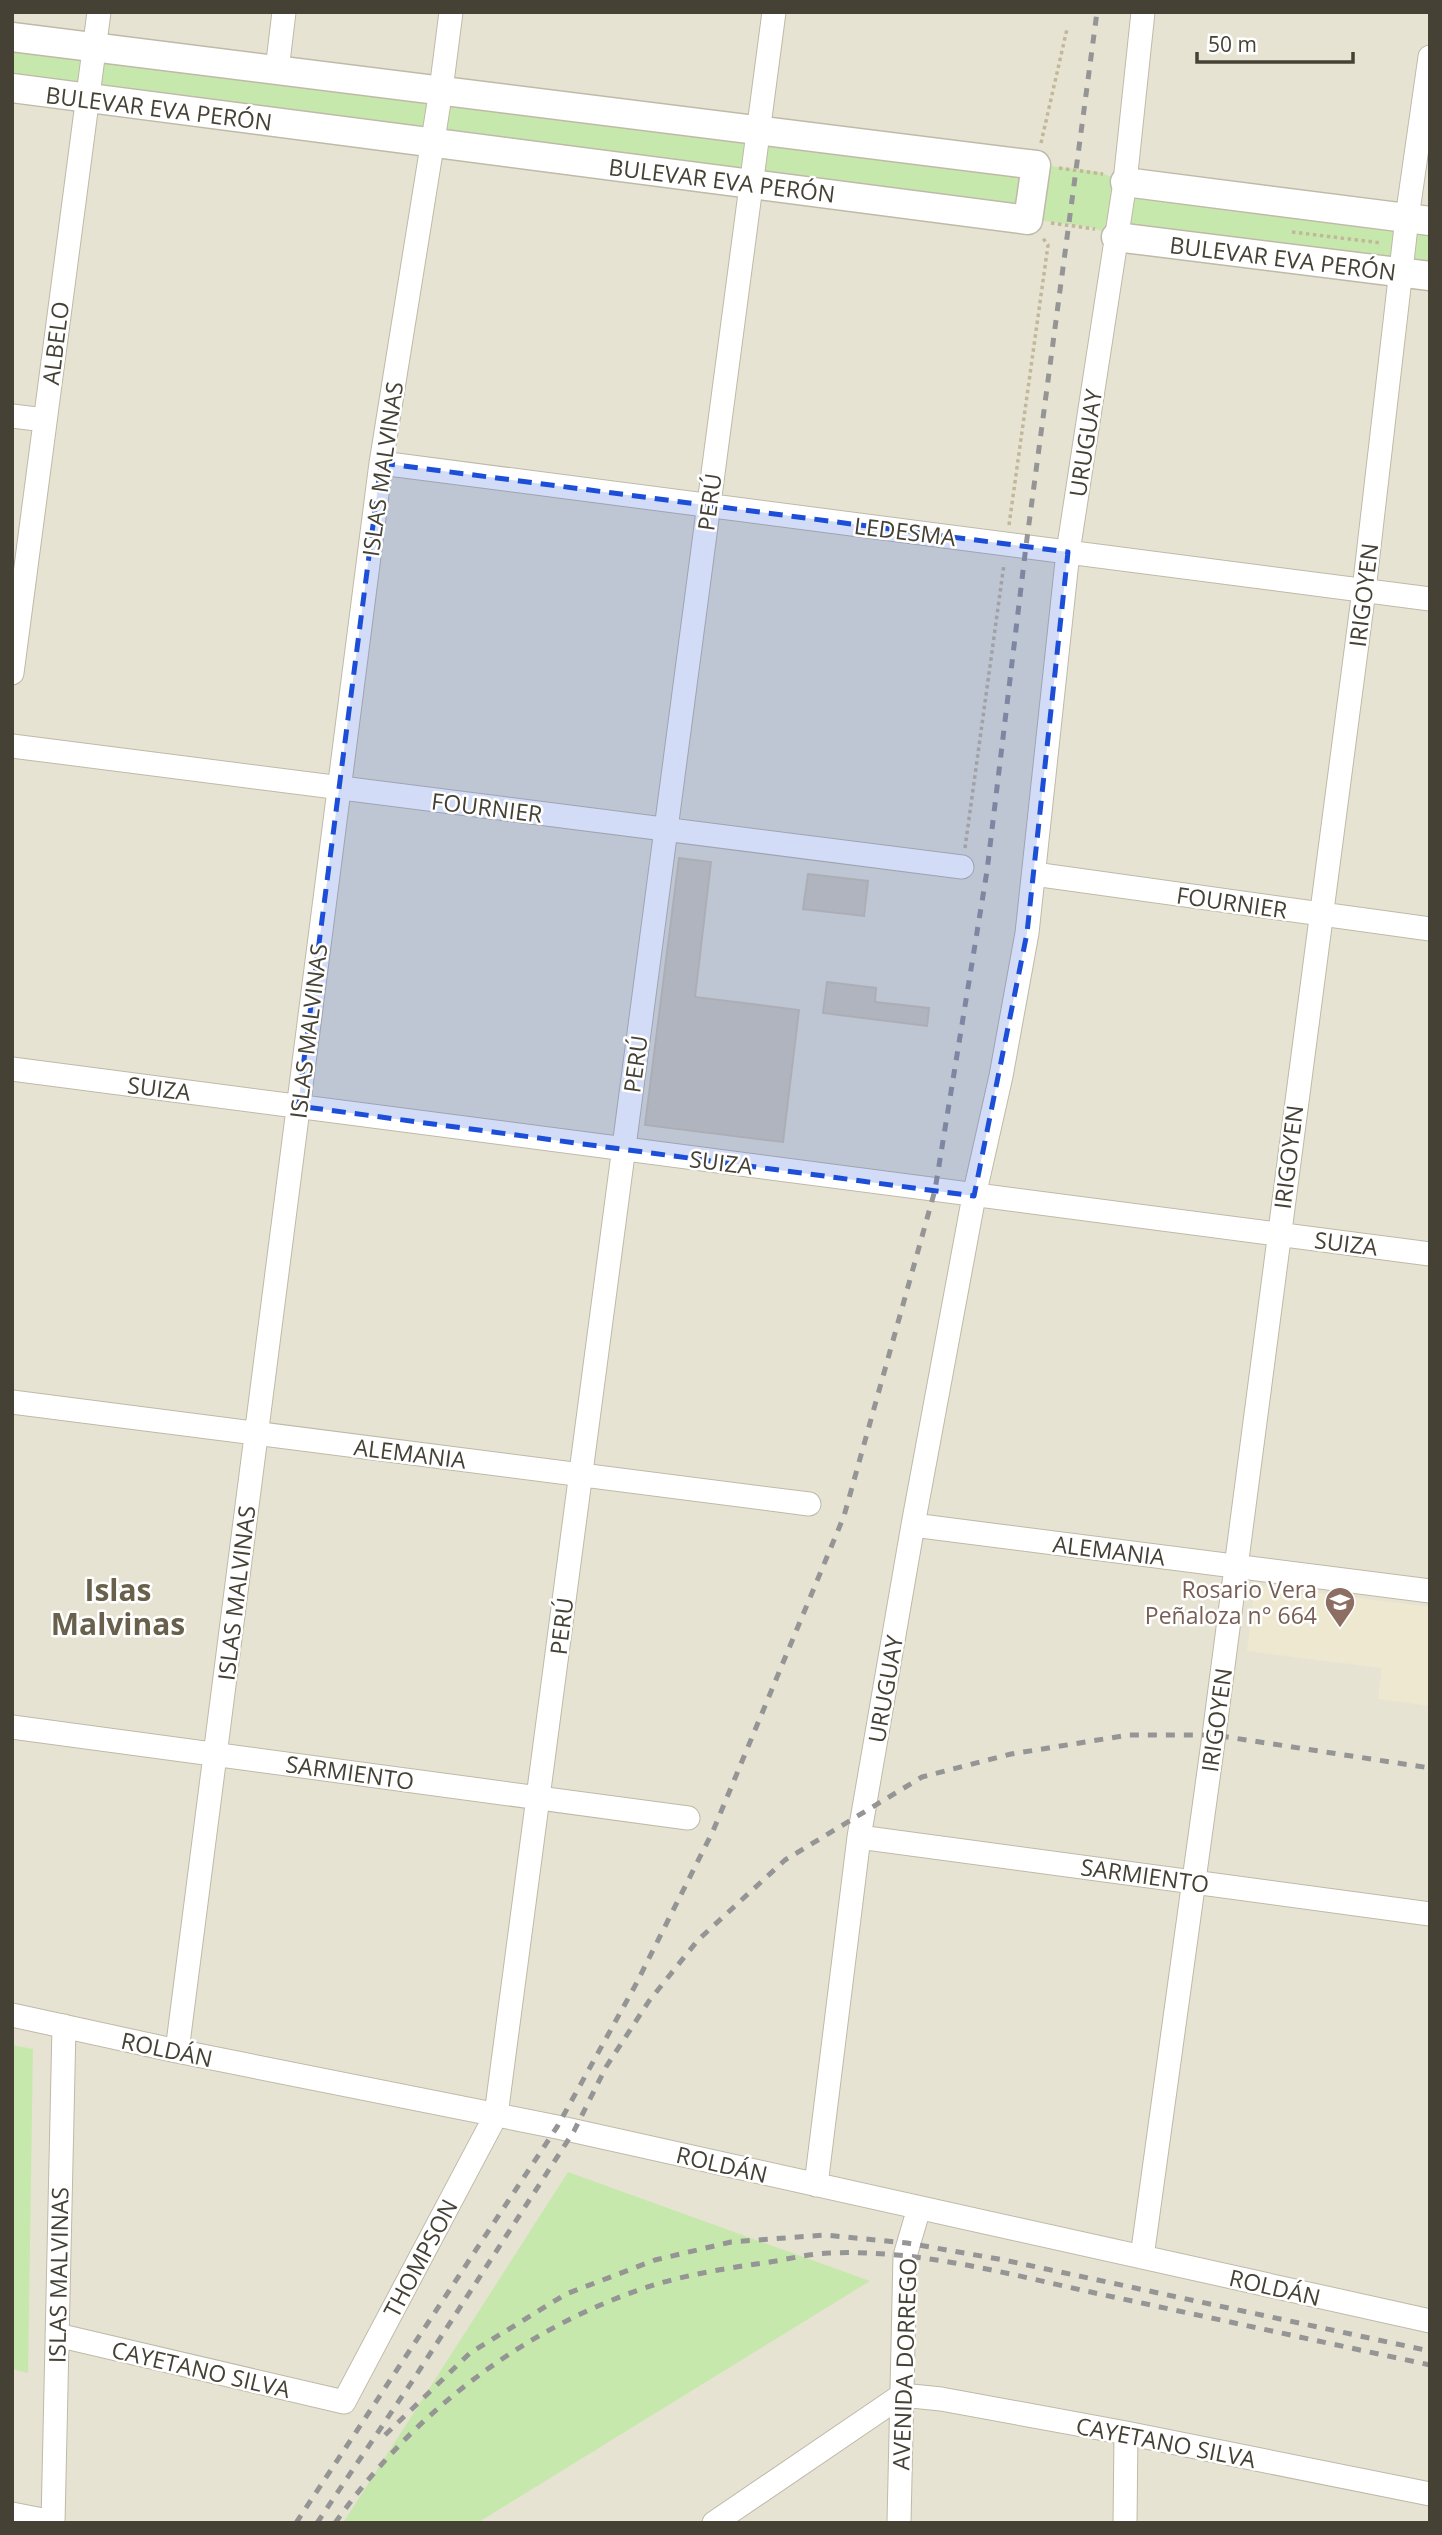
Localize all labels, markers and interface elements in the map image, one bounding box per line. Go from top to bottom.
scale bar [1197,21,1353,65]
text: 50 m [1208,30,1257,58]
street label: BULEVAR EVA PERÓN [44,78,274,138]
street label: BULEVAR EVA PERÓN [607,150,837,210]
street label: BULEVAR EVA PERÓN [1168,228,1398,288]
street label: ALBELO [34,299,76,387]
street label: ISLAS MALVINAS [354,380,410,558]
street label: URUGUAY [1061,387,1109,499]
street label: PERÚ [689,471,729,533]
street label: LEDESMA [852,509,958,553]
street label: IRIGOYEN [1341,541,1385,649]
street label: FOURNIER [430,784,544,830]
street label: FOURNIER [1175,878,1289,926]
street label: ISLAS MALVINAS [281,942,335,1120]
street label: PERÚ [615,1033,655,1095]
street label: SUIZA [126,1068,193,1108]
street label: IRIGOYEN [1266,1103,1310,1211]
street label: SUIZA [688,1142,755,1182]
street label: SUIZA [1313,1223,1380,1263]
street label: ALEMANIA [352,1430,468,1476]
street label: ISLAS MALVINAS [209,1504,263,1682]
street label: ALEMANIA [1051,1527,1167,1573]
district label: Islas Malvinas [51,1569,185,1644]
place label: Rosario Vera Peñaloza n° 664 [1145,1573,1317,1631]
school or university icon: Rosario Vera Peñaloza n° 664 [1323,1585,1357,1629]
street label: PERÚ [542,1595,580,1657]
street label: URUGUAY [860,1633,910,1745]
street label: IRIGOYEN [1193,1666,1239,1774]
street label: SARMIENTO [284,1747,416,1797]
street label: SARMIENTO [1079,1850,1211,1900]
street label: ROLDÁN [118,2024,216,2074]
street label: ROLDÁN [673,2138,771,2190]
street label: ISLAS MALVINAS [40,2187,76,2363]
street label: THOMPSON [375,2193,465,2323]
street label: AVENIDA DORREGO [884,2257,924,2471]
street label: ROLDÁN [1226,2261,1324,2313]
street label: CAYETANO SILVA [109,2333,294,2405]
street label: CAYETANO SILVA [1073,2409,1259,2475]

